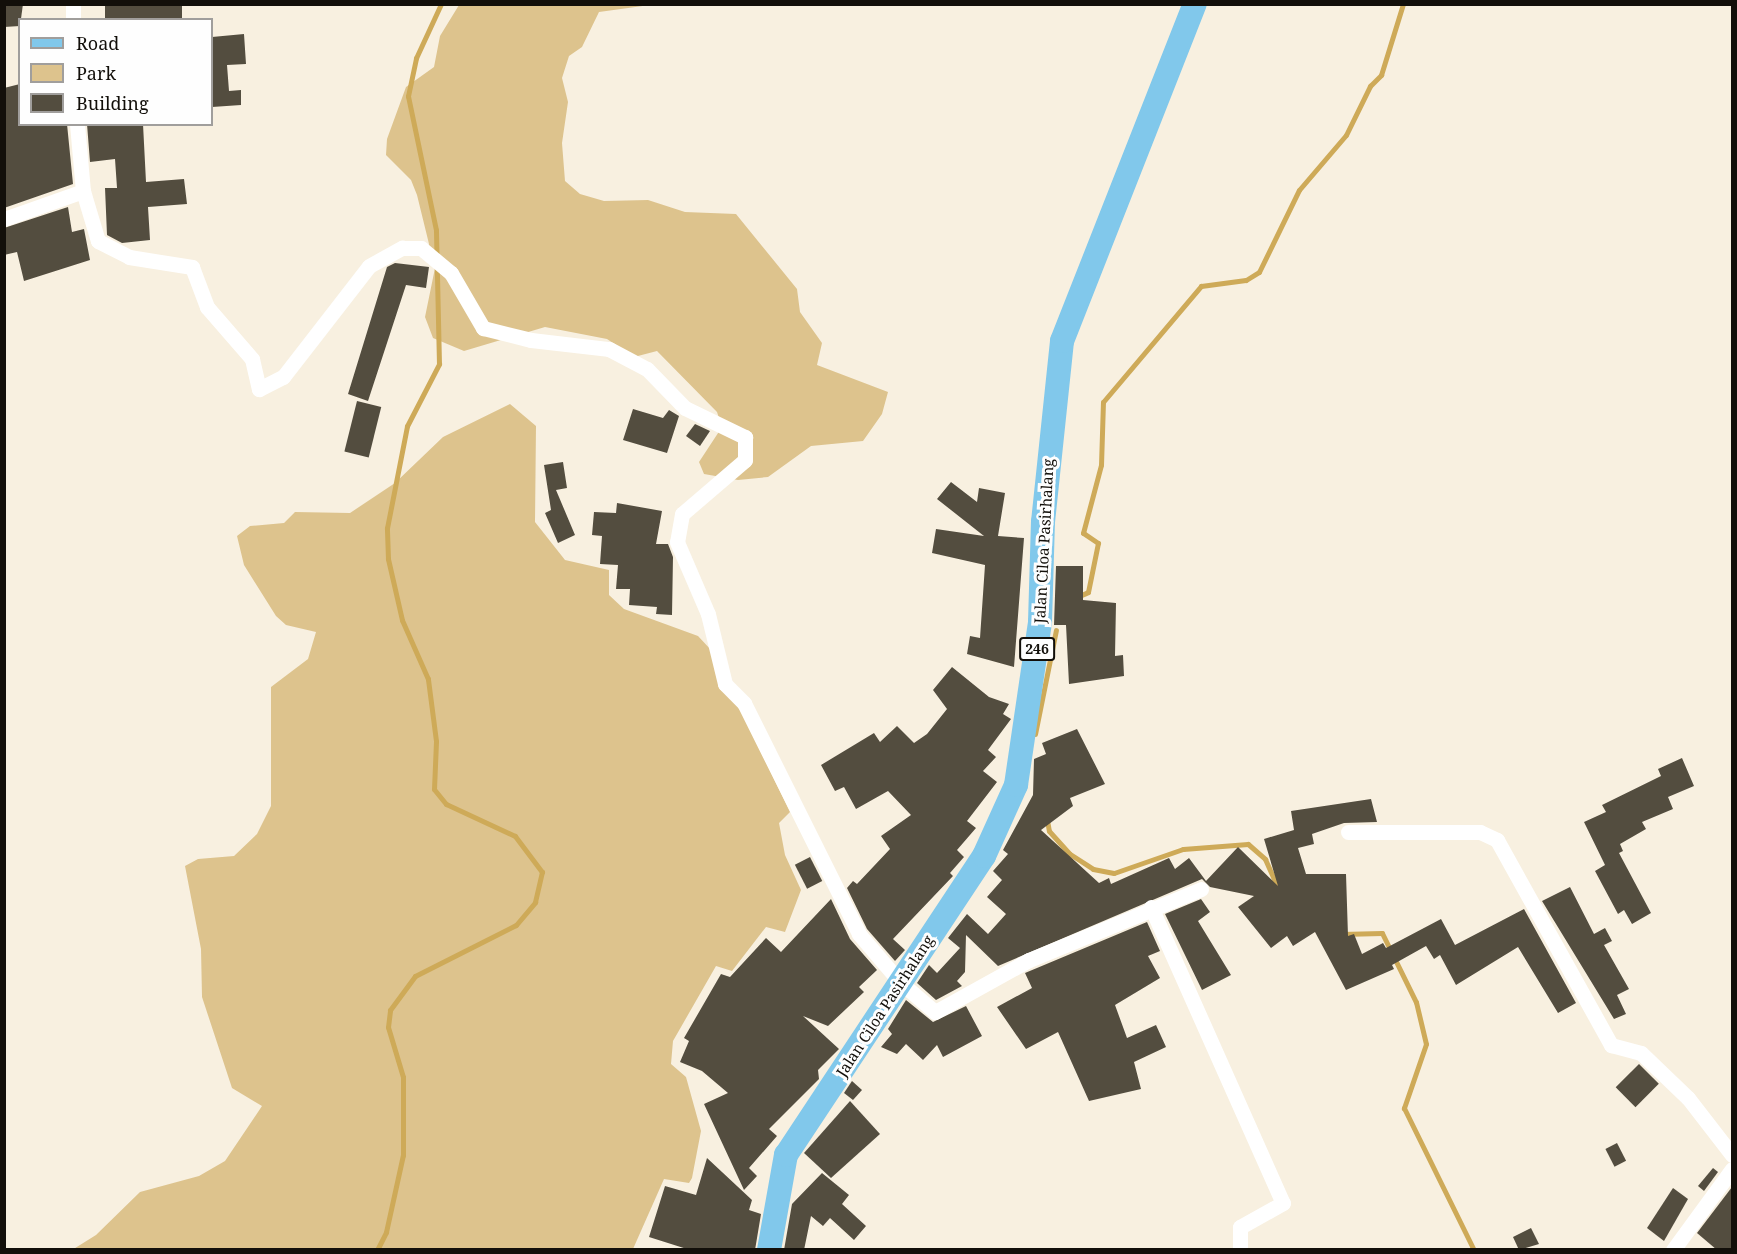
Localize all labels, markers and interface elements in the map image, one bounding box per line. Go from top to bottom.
legend [18,18,213,126]
text: Road [76,31,119,55]
text: Park [76,61,116,85]
text: Building [76,91,149,115]
street label: Jalan Ciloa Pasirhalang [1031,458,1057,624]
road number: 246 [1019,638,1055,660]
street label: Jalan Ciloa Pasirhalang [832,932,938,1080]

